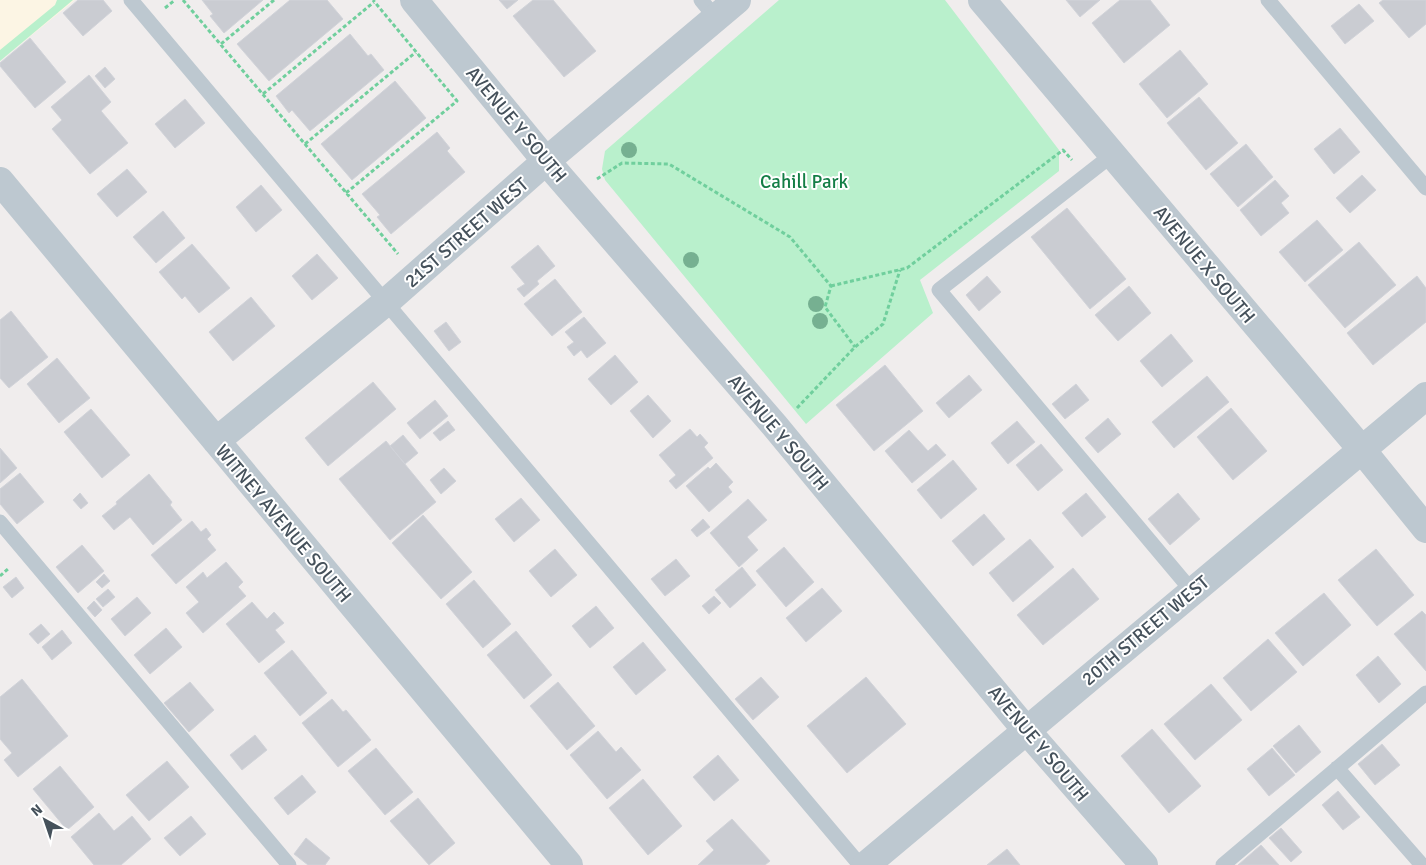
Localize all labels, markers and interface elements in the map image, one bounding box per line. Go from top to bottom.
street label: AVENUE Y SOUTH [461,62,572,188]
park label: Cahill Park [760,170,849,194]
street label: 21ST STREET WEST [400,172,534,293]
street label: AVENUE X SOUTH [1148,201,1260,328]
street label: AVENUE Y SOUTH [723,370,834,496]
street label: WITNEY AVENUE SOUTH [210,440,356,608]
street label: 20TH STREET WEST [1077,570,1215,691]
street label: AVENUE Y SOUTH [983,681,1094,807]
north arrow [20,795,70,845]
text: N [28,801,46,820]

